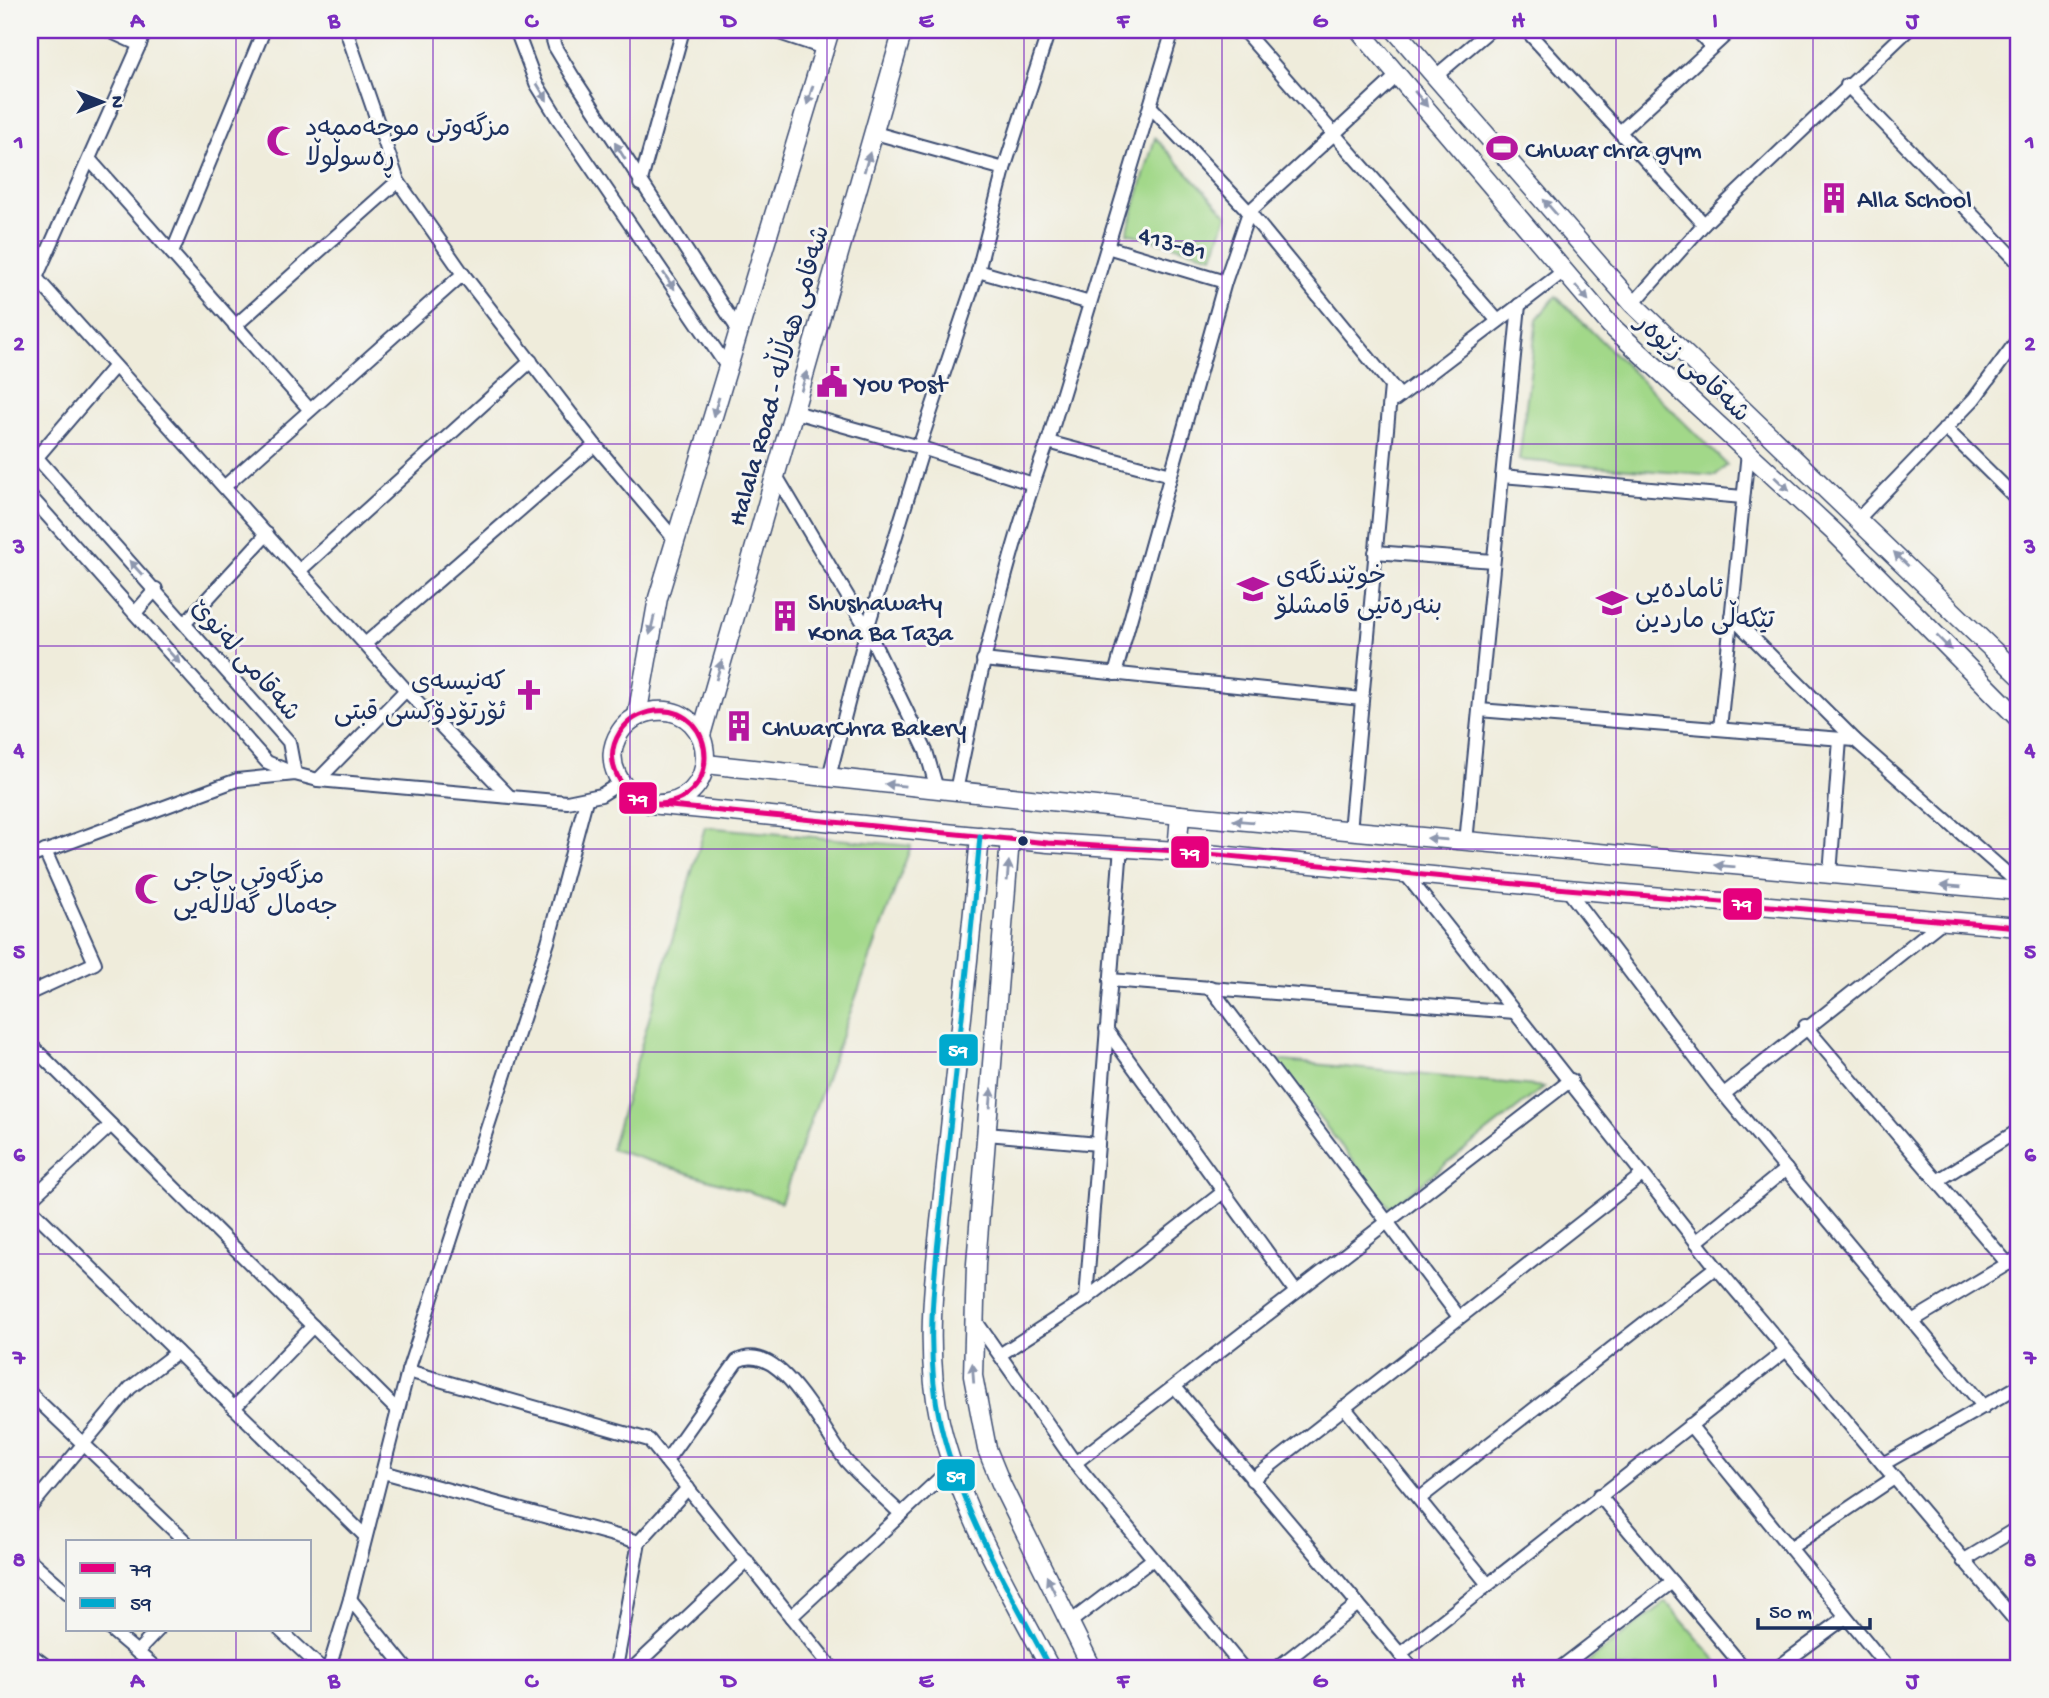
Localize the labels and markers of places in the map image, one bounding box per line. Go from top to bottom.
place label: مزگەوتی موحەممەد ڕەسوڵوڵا [305,111,510,178]
mosque icon: مزگەوتی موحەممەد ڕەسوڵوڵا [265,124,299,158]
sports icon: Chwar chra gym [1485,131,1519,165]
place label: Chwar chra gym [1525,137,1702,168]
building icon: Alla School [1817,181,1851,215]
place label: Alla School [1857,187,1972,218]
public building icon: You Post [815,365,849,399]
place label: You Post [853,371,949,402]
place label: خوێندنگەی بنەرەتیی قامشلۆ [1274,559,1442,624]
school or university icon: خوێندنگەی بنەرەتیی قامشلۆ [1236,572,1270,606]
place label: ئامادەیی تێکەڵی ماردین [1635,577,1775,638]
school or university icon: ئامادەیی تێکەڵی ماردین [1595,586,1629,620]
place label: Shushawaty Kona Ba Taza [808,590,955,651]
building icon: Shushawaty Kona Ba Taza [768,599,802,633]
place label: کەنیسەی ئۆرتۆدۆکسی قبتی [334,669,506,730]
church icon: کەنیسەی ئۆرتۆدۆکسی قبتی [512,678,546,712]
building icon: ChwarChra Bakery [722,709,756,743]
place label: ChwarChra Bakery [762,715,967,746]
unlabelled marker [1016,834,1030,848]
place label: مزگەوتی حاجی جەمال گەڵاڵەیی [173,859,338,924]
mosque icon: مزگەوتی حاجی جەمال گەڵاڵەیی [133,872,167,906]

